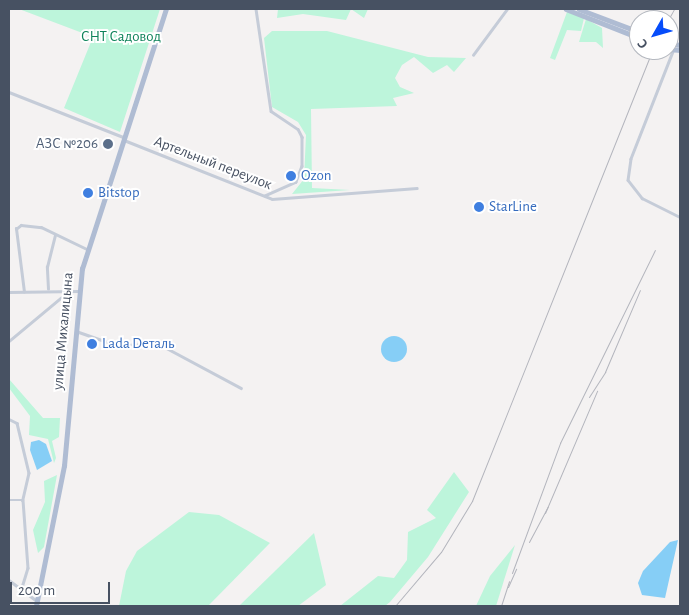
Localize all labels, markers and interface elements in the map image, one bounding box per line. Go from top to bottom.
north arrow [629,10,679,60]
park label: СНТ Садовод [81,28,161,46]
text: С [635,36,651,51]
street label: Артельный переулок [151,132,275,194]
place label: АЗС №206 [36,135,98,153]
marker: АЗС №206 [102,138,114,150]
place label: Ozon [301,167,331,185]
marker: Ozon [285,170,297,182]
place label: Bitstop [98,184,140,202]
marker: Bitstop [82,187,94,199]
place label: StarLine [489,198,537,216]
marker: StarLine [473,201,485,213]
street label: улица Михалицына [49,271,77,391]
place label: Lada Dеталь [102,335,174,353]
marker: Lada Dеталь [86,338,98,350]
scale bar [12,572,112,604]
text: 200 m [18,583,55,598]

